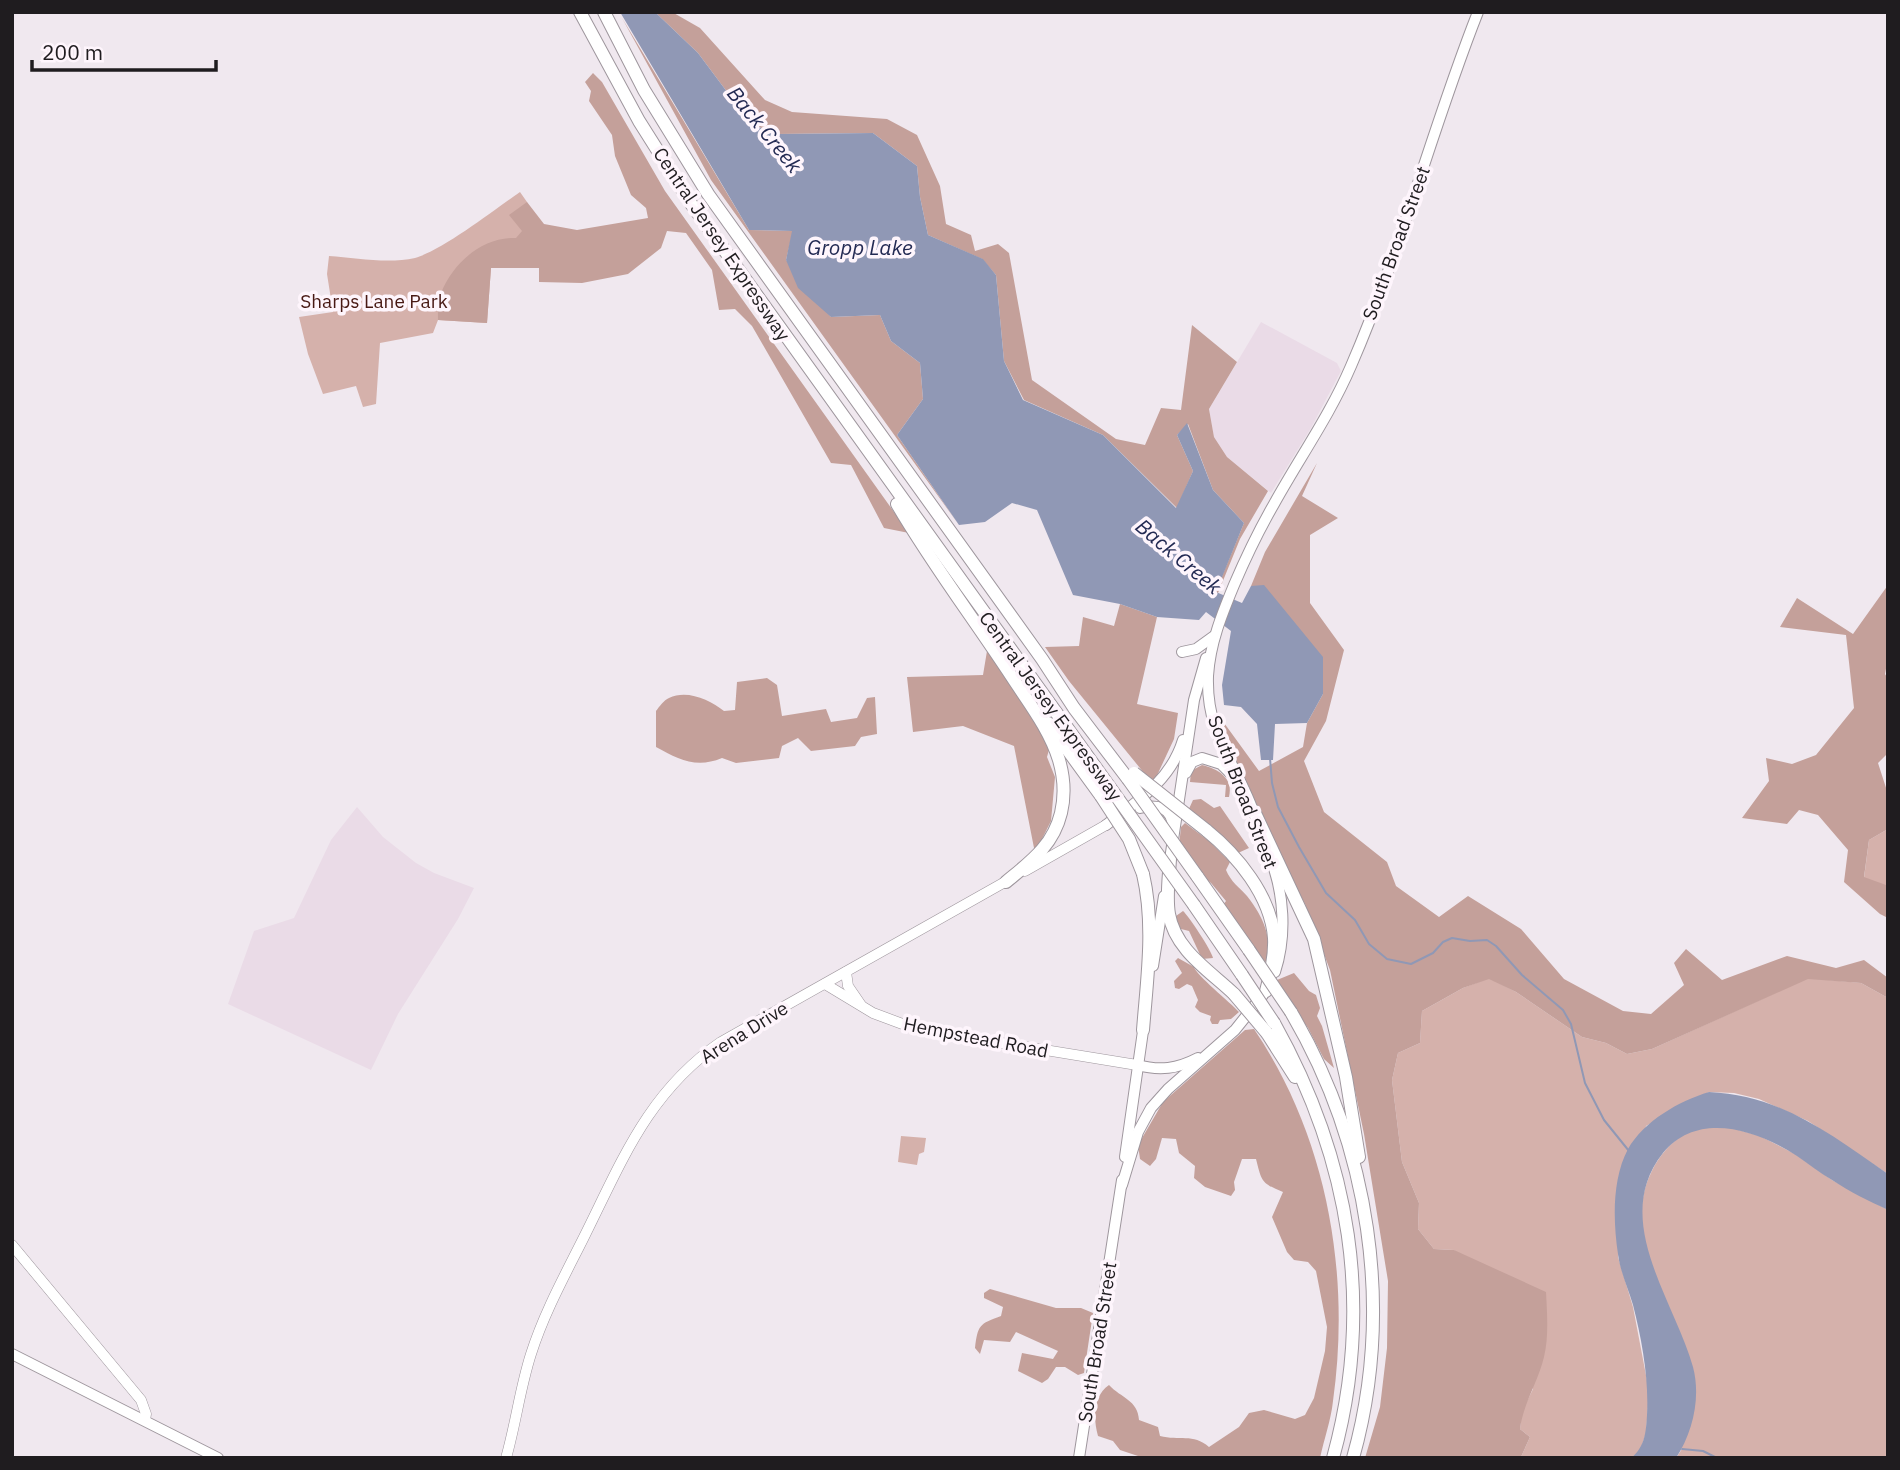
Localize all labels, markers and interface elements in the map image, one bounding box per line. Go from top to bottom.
scale bar [32,28,215,72]
text: 200 m [42,38,103,66]
water label: Back Creek [721,80,809,179]
street label: Central Jersey Expressway [648,143,796,346]
street label: South Broad Street [1357,163,1435,323]
water label: Gropp Lake [807,233,913,261]
park label: Sharps Lane Park [300,289,448,313]
water label: Back Creek [1130,512,1229,601]
street label: Central Jersey Expressway [974,607,1128,806]
street label: South Broad Street [1203,712,1283,872]
street label: Arena Drive [696,996,792,1068]
street label: Hempstead Road [902,1011,1050,1063]
street label: South Broad Street [1072,1260,1122,1424]

